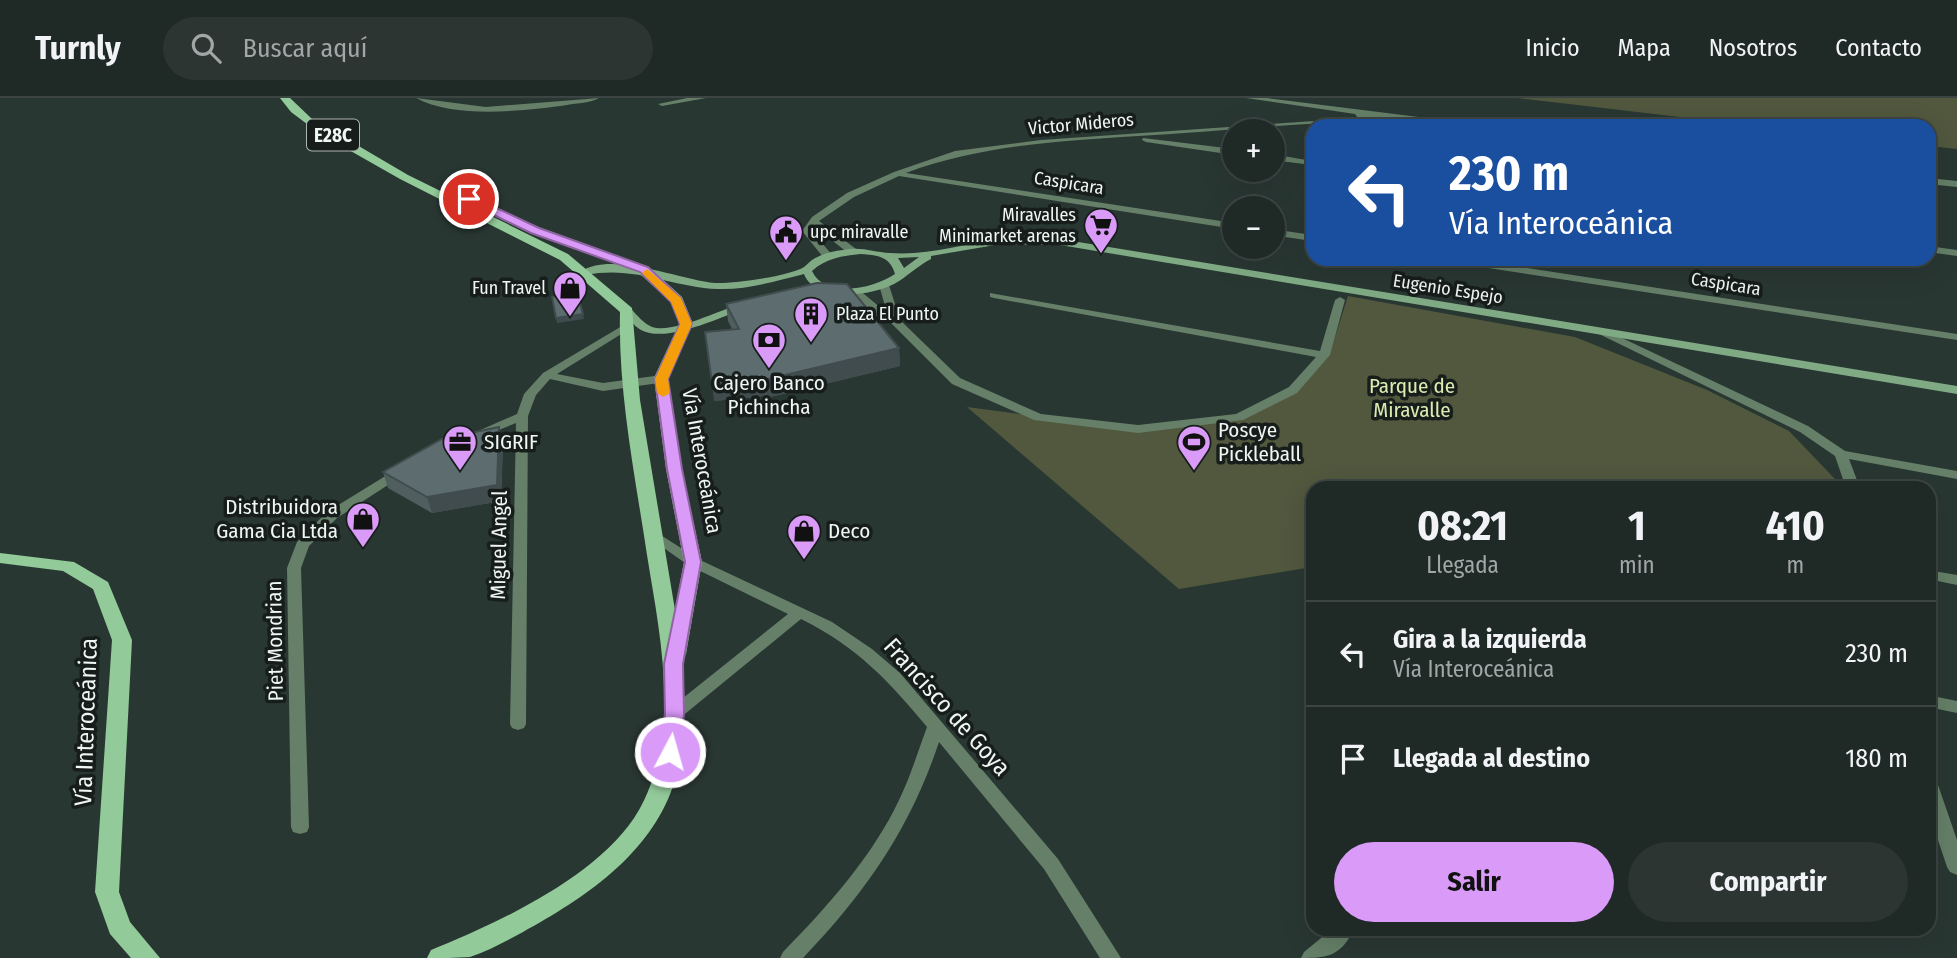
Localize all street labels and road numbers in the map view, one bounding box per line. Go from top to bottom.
street label: Victor Mideros [1027,108,1135,140]
road number: E28C [307,120,359,150]
street label: Caspicara [1033,167,1106,199]
street label: Caspicara [1690,268,1763,300]
street label: Eugenio Espejo [1392,269,1504,309]
street label: Vía Interoceánica [676,386,728,536]
street label: Miguel Angel [485,490,513,600]
street label: Piet Mondrian [261,580,289,702]
street label: Francisco de Goya [878,633,1016,781]
street label: Vía Interoceánica [69,637,103,807]

